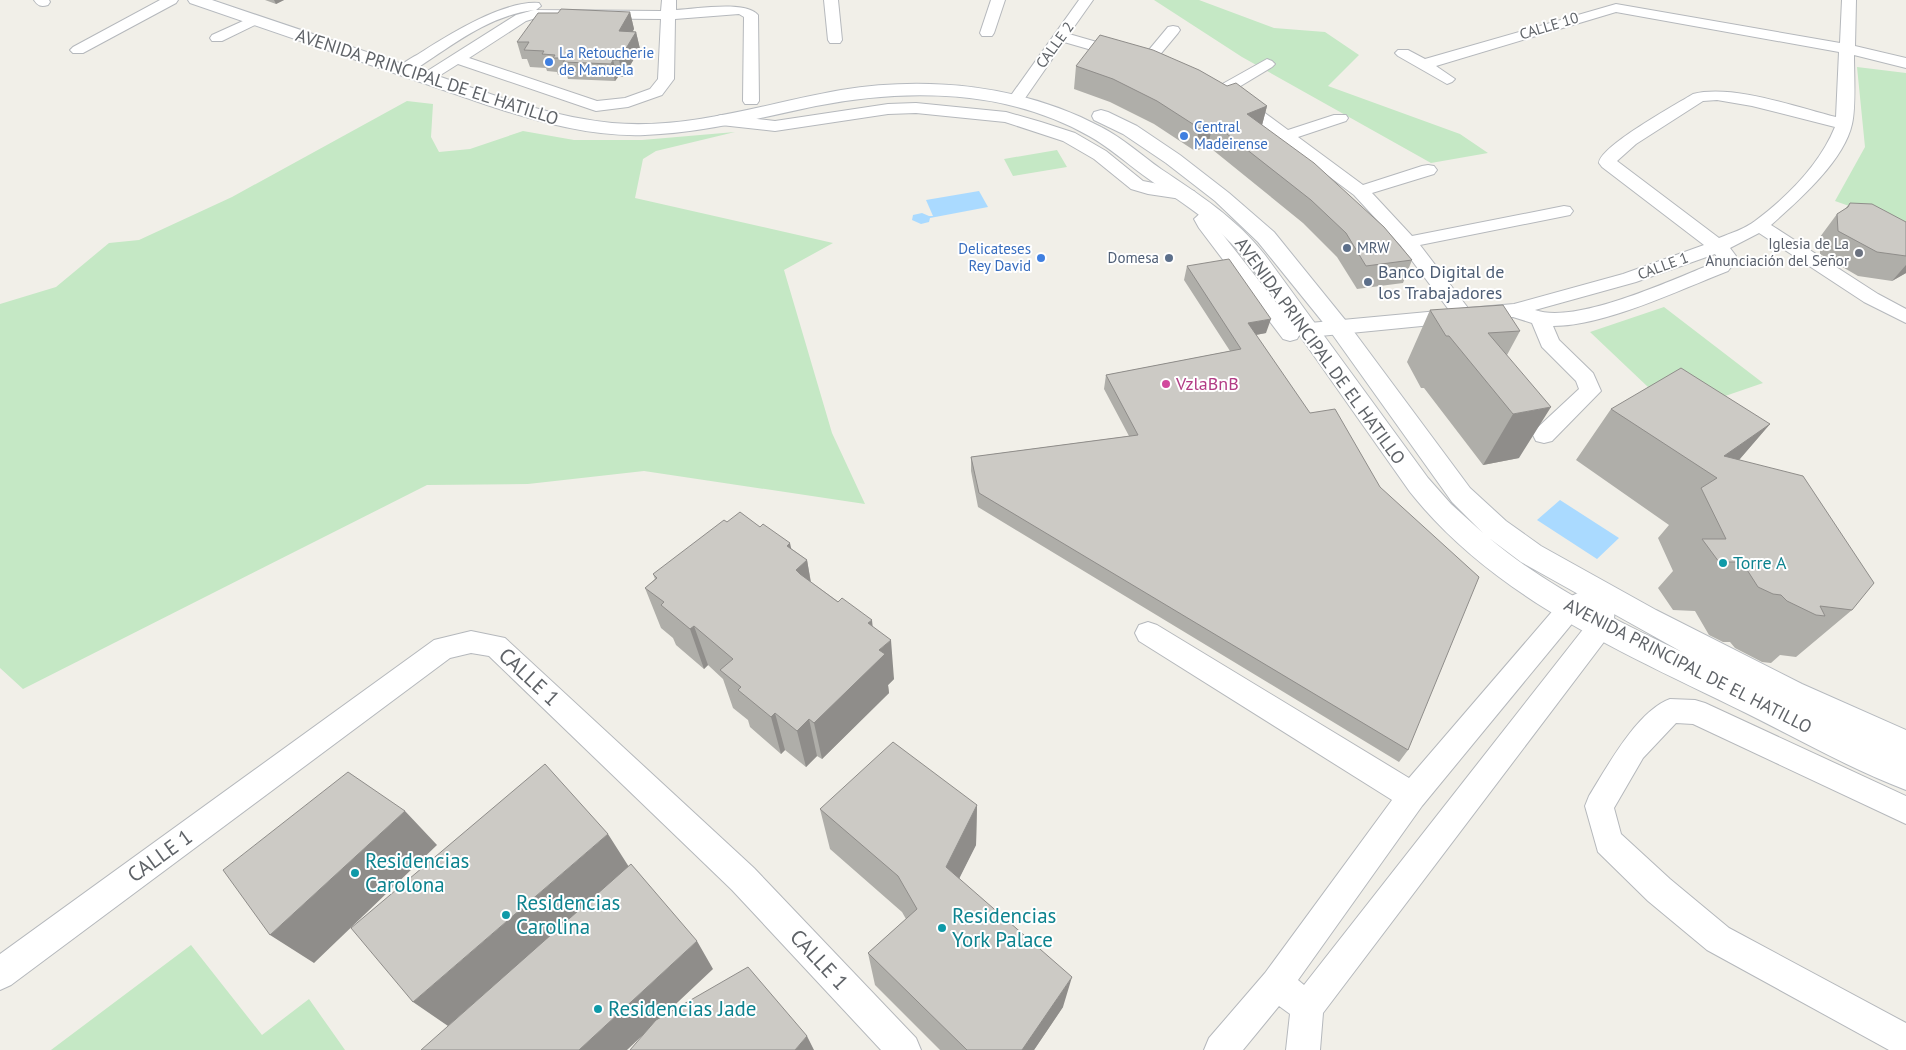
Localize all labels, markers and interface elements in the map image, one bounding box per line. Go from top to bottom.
street label: CALLE 10 [1517,8,1581,43]
street label: CALLE 2 [1031,18,1078,72]
street label: AVENIDA PRINCIPAL DE EL HATILLO [293,23,561,130]
place label: La Retoucherie de Manuela [559,43,654,79]
marker: La Retoucherie de Manuela [543,56,555,68]
place label: Central Madeirense [1194,117,1268,153]
marker: Central Madeirense [1178,130,1190,142]
street label: AVENIDA PRINCIPAL DE EL HATILLO [1230,233,1411,469]
place label: Iglesia de La Anunciación del Señor [1705,234,1849,270]
place label: MRW [1357,238,1390,257]
place label: Delicateses Rey David [958,239,1031,275]
marker: MRW [1341,242,1353,254]
marker: Iglesia de La Anunciación del Señor [1853,247,1865,259]
place label: Domesa [1108,248,1159,267]
street label: CALLE 1 [1635,248,1691,283]
marker: Delicateses Rey David [1035,252,1047,264]
marker: Domesa [1163,252,1175,264]
place label: Banco Digital de los Trabajadores [1378,260,1504,304]
marker: Banco Digital de los Trabajadores [1362,276,1374,288]
place label: VzlaBnB [1175,372,1239,395]
marker: VzlaBnB [1160,378,1172,390]
place label: Torre A [1733,551,1787,574]
marker: Torre A [1717,557,1729,569]
street label: AVENIDA PRINCIPAL DE EL HATILLO [1561,593,1816,738]
street label: CALLE 1 [493,642,566,712]
street label: CALLE 1 [122,823,197,888]
place label: Residencias Carolona [365,847,469,898]
marker: Residencias Carolona [349,867,361,879]
place label: Residencias Carolina [516,889,620,940]
place label: Residencias York Palace [952,902,1056,953]
marker: Residencias Carolina [500,909,512,921]
marker: Residencias York Palace [936,922,948,934]
street label: CALLE 1 [784,923,854,996]
place label: Residencias Jade [608,995,757,1022]
marker: Residencias Jade [592,1003,604,1015]

